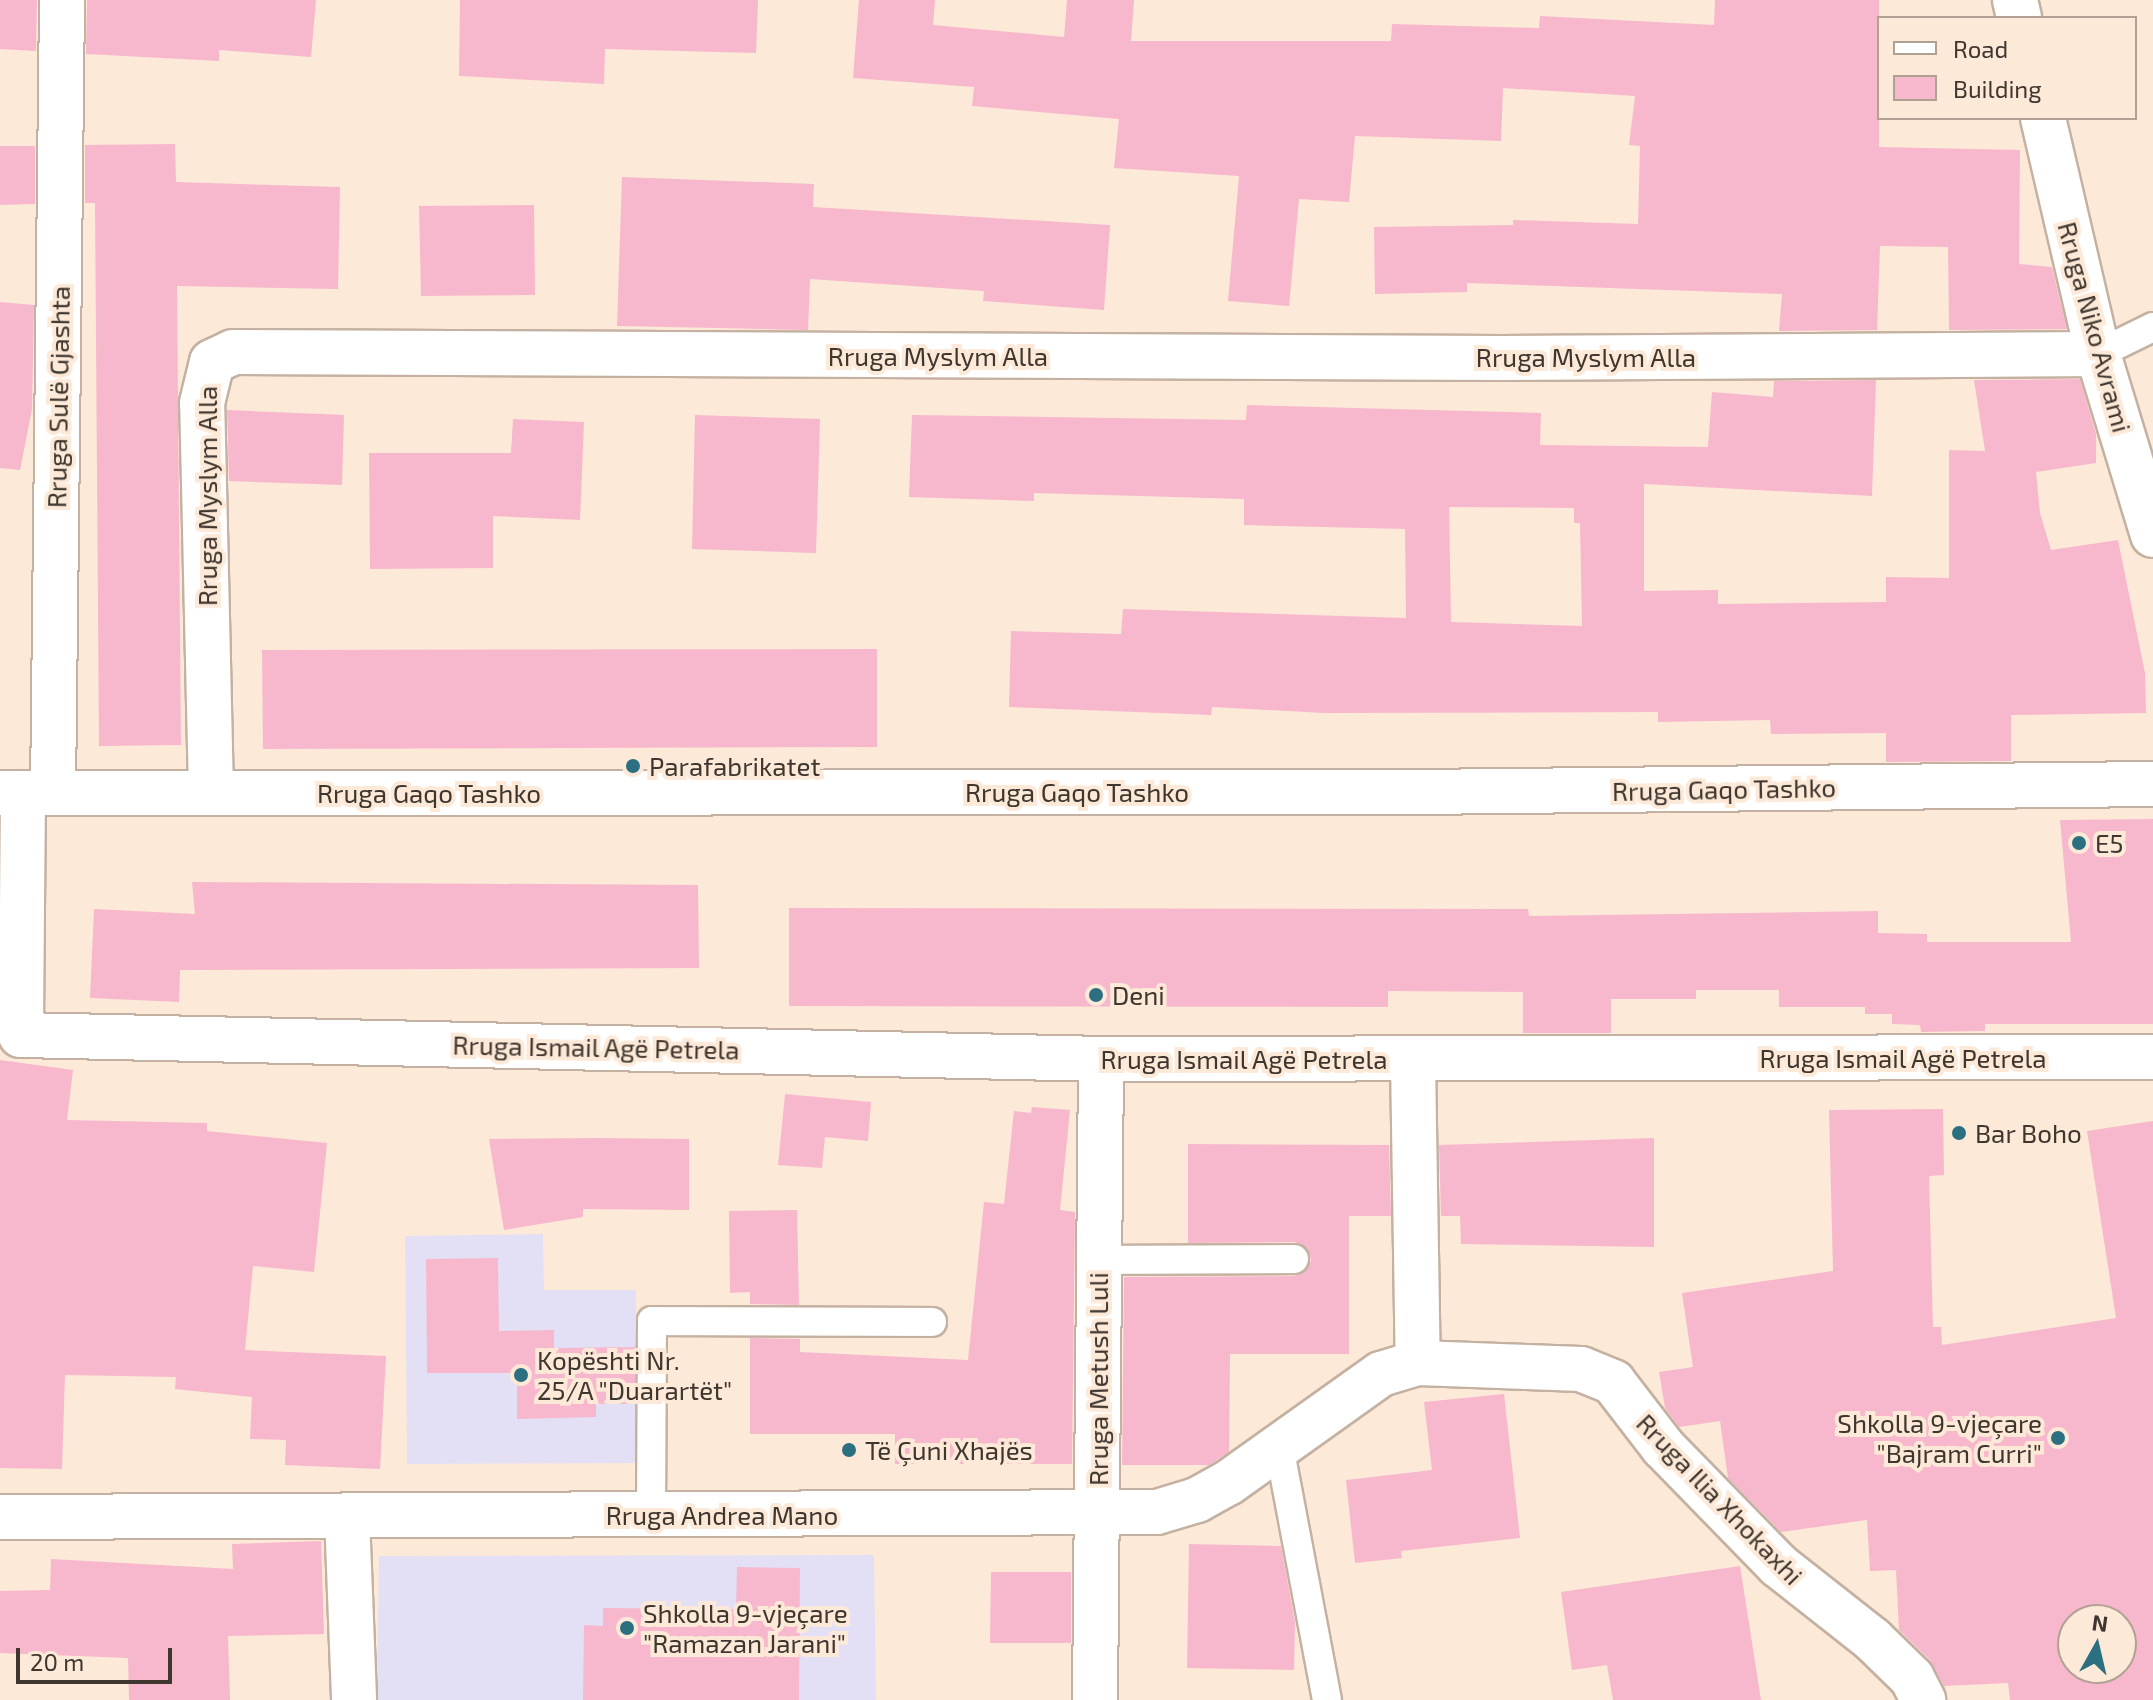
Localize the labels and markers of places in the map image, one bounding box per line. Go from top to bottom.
place label: Parafabrikatet [649,750,820,782]
marker: Parafabrikatet [624,757,642,775]
place label: E5 [2095,827,2123,859]
marker: E5 [2070,834,2088,852]
place label: Deni [1112,979,1165,1011]
marker: Deni [1087,986,1105,1004]
place label: Bar Boho [1975,1117,2082,1149]
marker: Bar Boho [1950,1124,1968,1142]
place label: Kopështi Nr. 25/A "Duarartët" [537,1344,733,1406]
marker: Kopështi Nr. 25/A "Duarartët" [512,1366,530,1384]
place label: Shkolla 9-vjeçare "Bajram Curri" [1837,1407,2042,1468]
marker: Shkolla 9-vjeçare "Bajram Curri" [2049,1429,2067,1447]
place label: Të Çuni Xhajës [865,1434,1033,1466]
marker: Të Çuni Xhajës [840,1441,858,1459]
place label: Shkolla 9-vjeçare "Ramazan Jarani" [643,1597,848,1658]
marker: Shkolla 9-vjeçare "Ramazan Jarani" [618,1619,636,1637]

